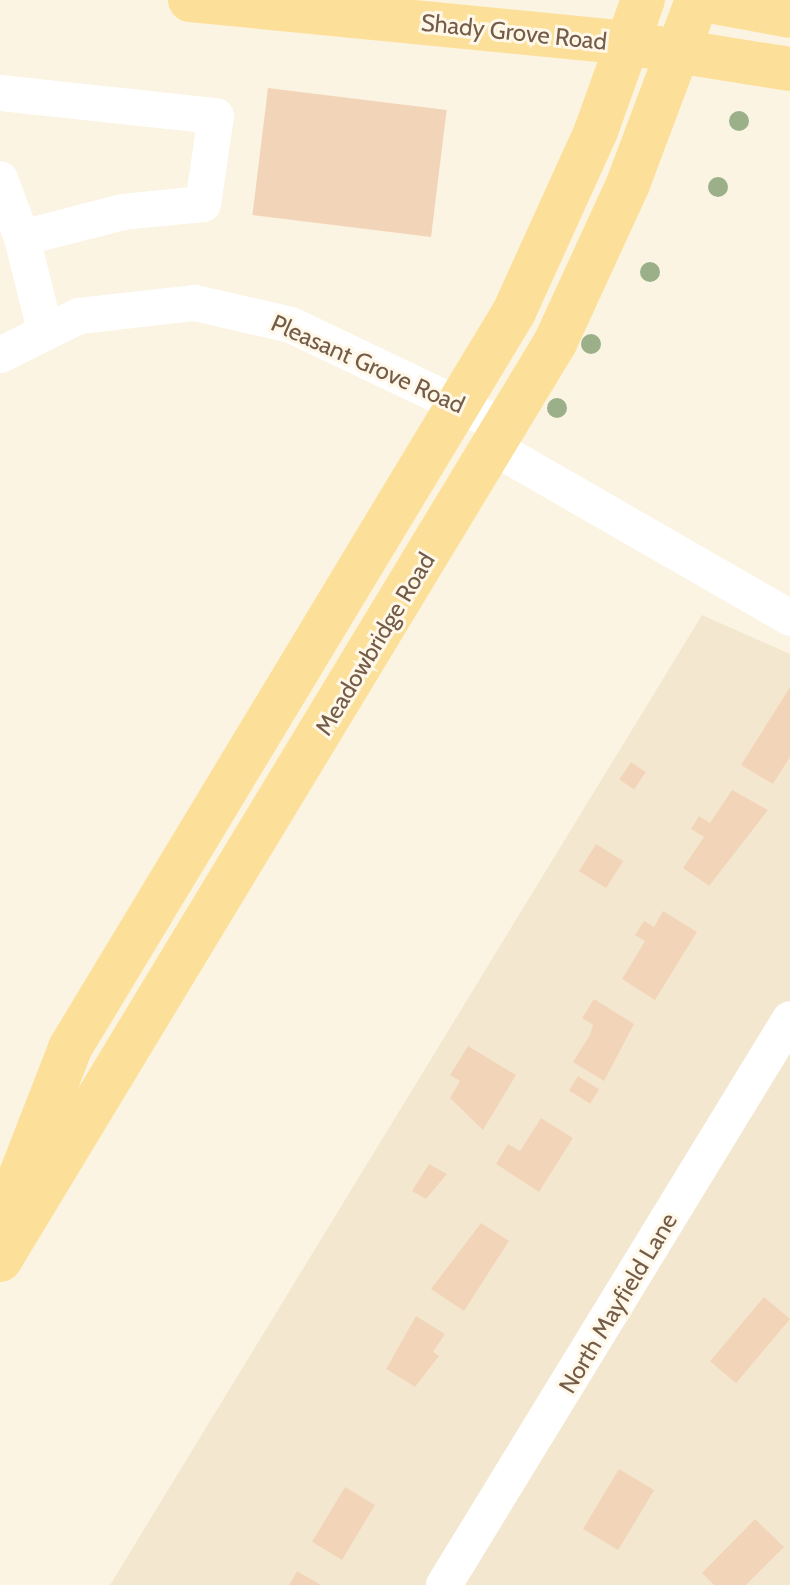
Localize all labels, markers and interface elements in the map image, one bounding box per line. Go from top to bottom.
street label: Shady Grove Road [420,8,608,56]
street label: Pleasant Grove Road [267,308,469,420]
street label: Meadowbridge Road [309,548,441,740]
street label: North Mayfield Lane [553,1208,683,1398]

